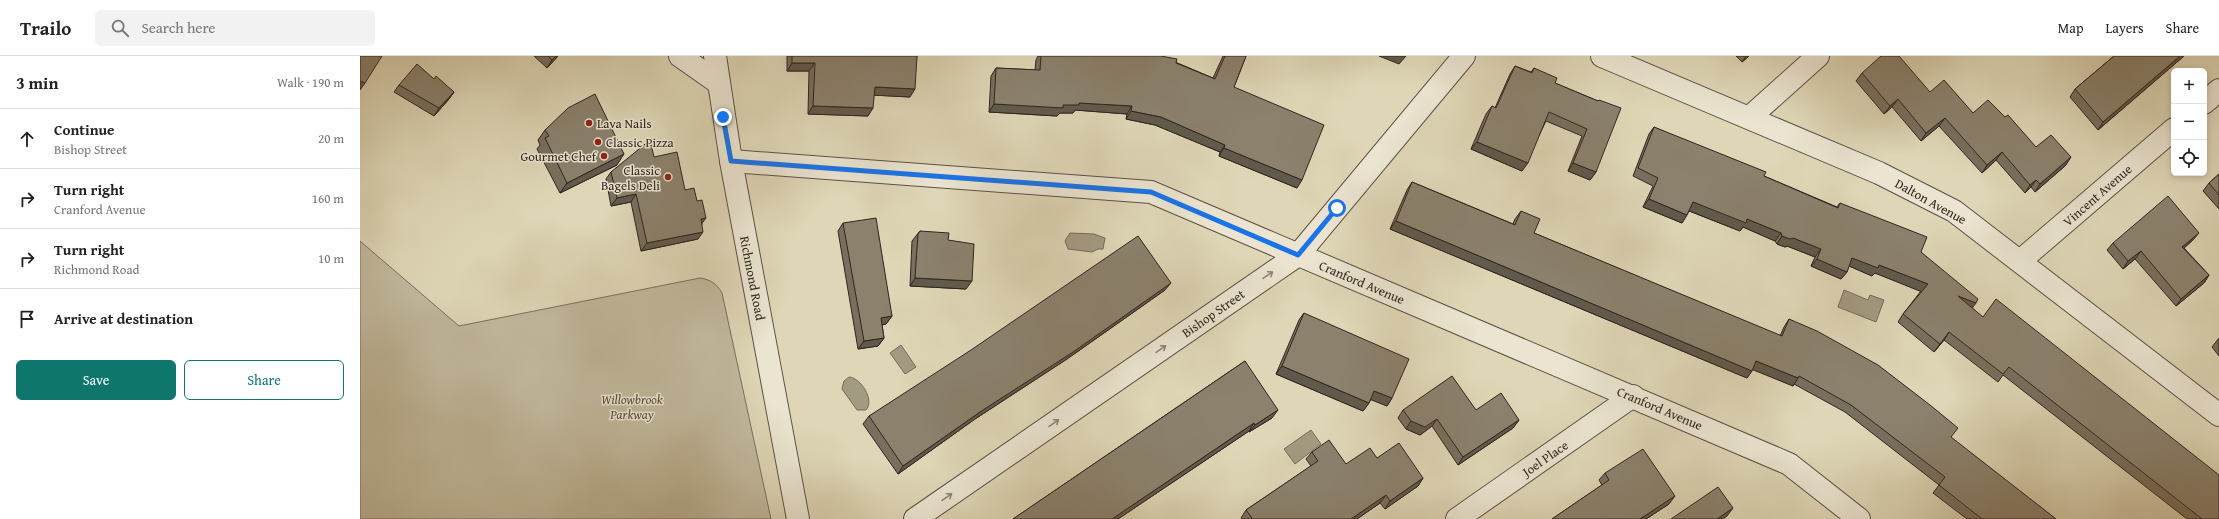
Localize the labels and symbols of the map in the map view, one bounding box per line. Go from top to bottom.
route end [714,108,732,126]
place label: Lava Nails [597,114,652,133]
marker: Lava Nails [584,118,594,128]
place label: Classic Pizza [606,133,674,152]
marker: Classic Pizza [593,137,603,147]
place label: Gourmet Chef [521,147,598,166]
marker: Gourmet Chef [599,151,609,161]
street label: Vincent Avenue [2059,160,2136,231]
place label: Classic Bagels Deli [601,161,660,195]
marker: Classic Bagels Deli [663,172,673,182]
street label: Dalton Avenue [1892,174,1970,229]
route start [1328,199,1346,217]
street label: Richmond Road [735,234,770,322]
street label: Cranford Avenue [1316,256,1408,309]
one-way arrow [1262,271,1273,279]
street label: Bishop Street [1178,284,1249,342]
one-way arrow [1155,345,1166,353]
street label: Cranford Avenue [1614,382,1706,435]
park label: Willowbrook Parkway [601,390,663,424]
one-way arrow [1048,419,1059,427]
street label: Joel Place [1517,436,1572,482]
one-way arrow [941,493,952,501]

